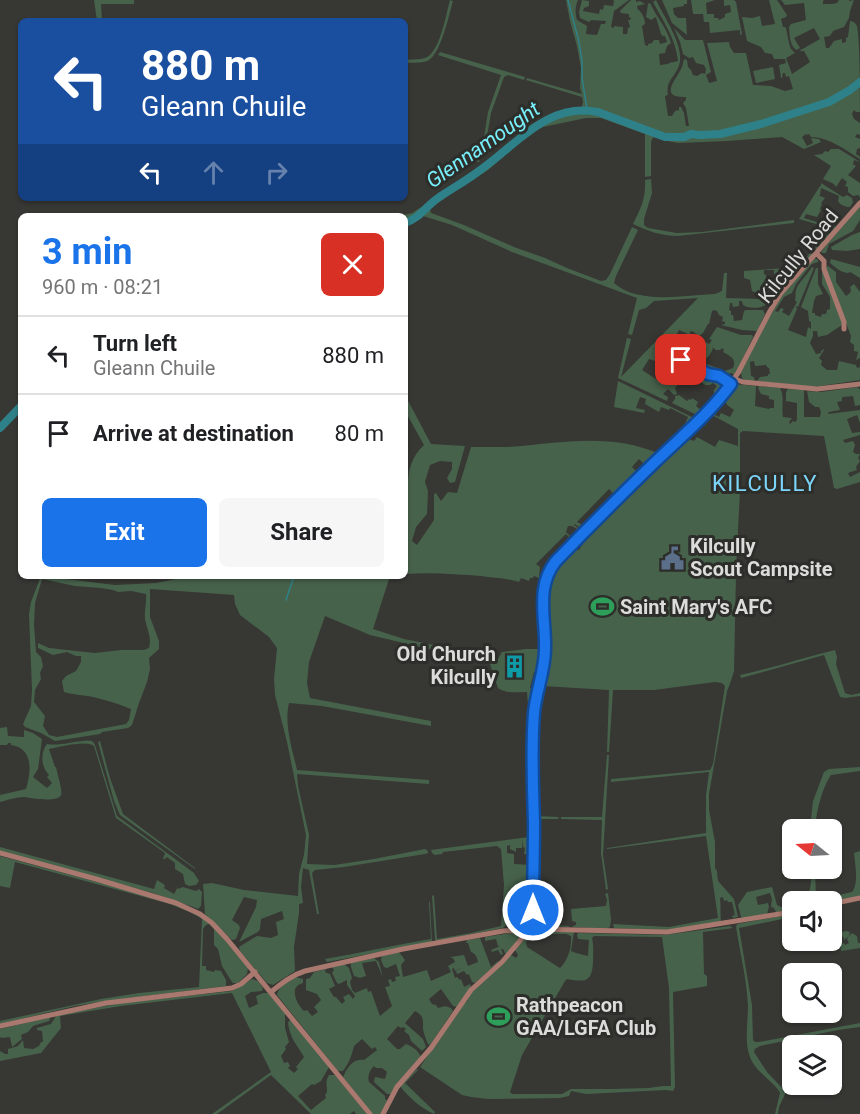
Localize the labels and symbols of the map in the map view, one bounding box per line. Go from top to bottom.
water label: Glennamought [422,97,545,193]
street label: Kilcully Road [753,204,843,308]
pin [655,334,706,385]
district label: KILCULLY [712,471,818,496]
place label: Kilcully Scout Campsite [690,534,833,581]
public building icon: Kilcully Scout Campsite [659,545,685,571]
sports icon: Saint Mary's AFC [589,594,615,620]
place label: Saint Mary's AFC [620,595,772,619]
place label: Old Church Kilcully [396,642,497,689]
building icon: Old Church Kilcully [501,653,527,679]
north arrow [782,819,842,879]
position arrow [501,878,565,942]
place label: Rathpeacon GAA/LGFA Club [516,993,656,1040]
sports icon: Rathpeacon GAA/LGFA Club [485,1003,511,1029]

